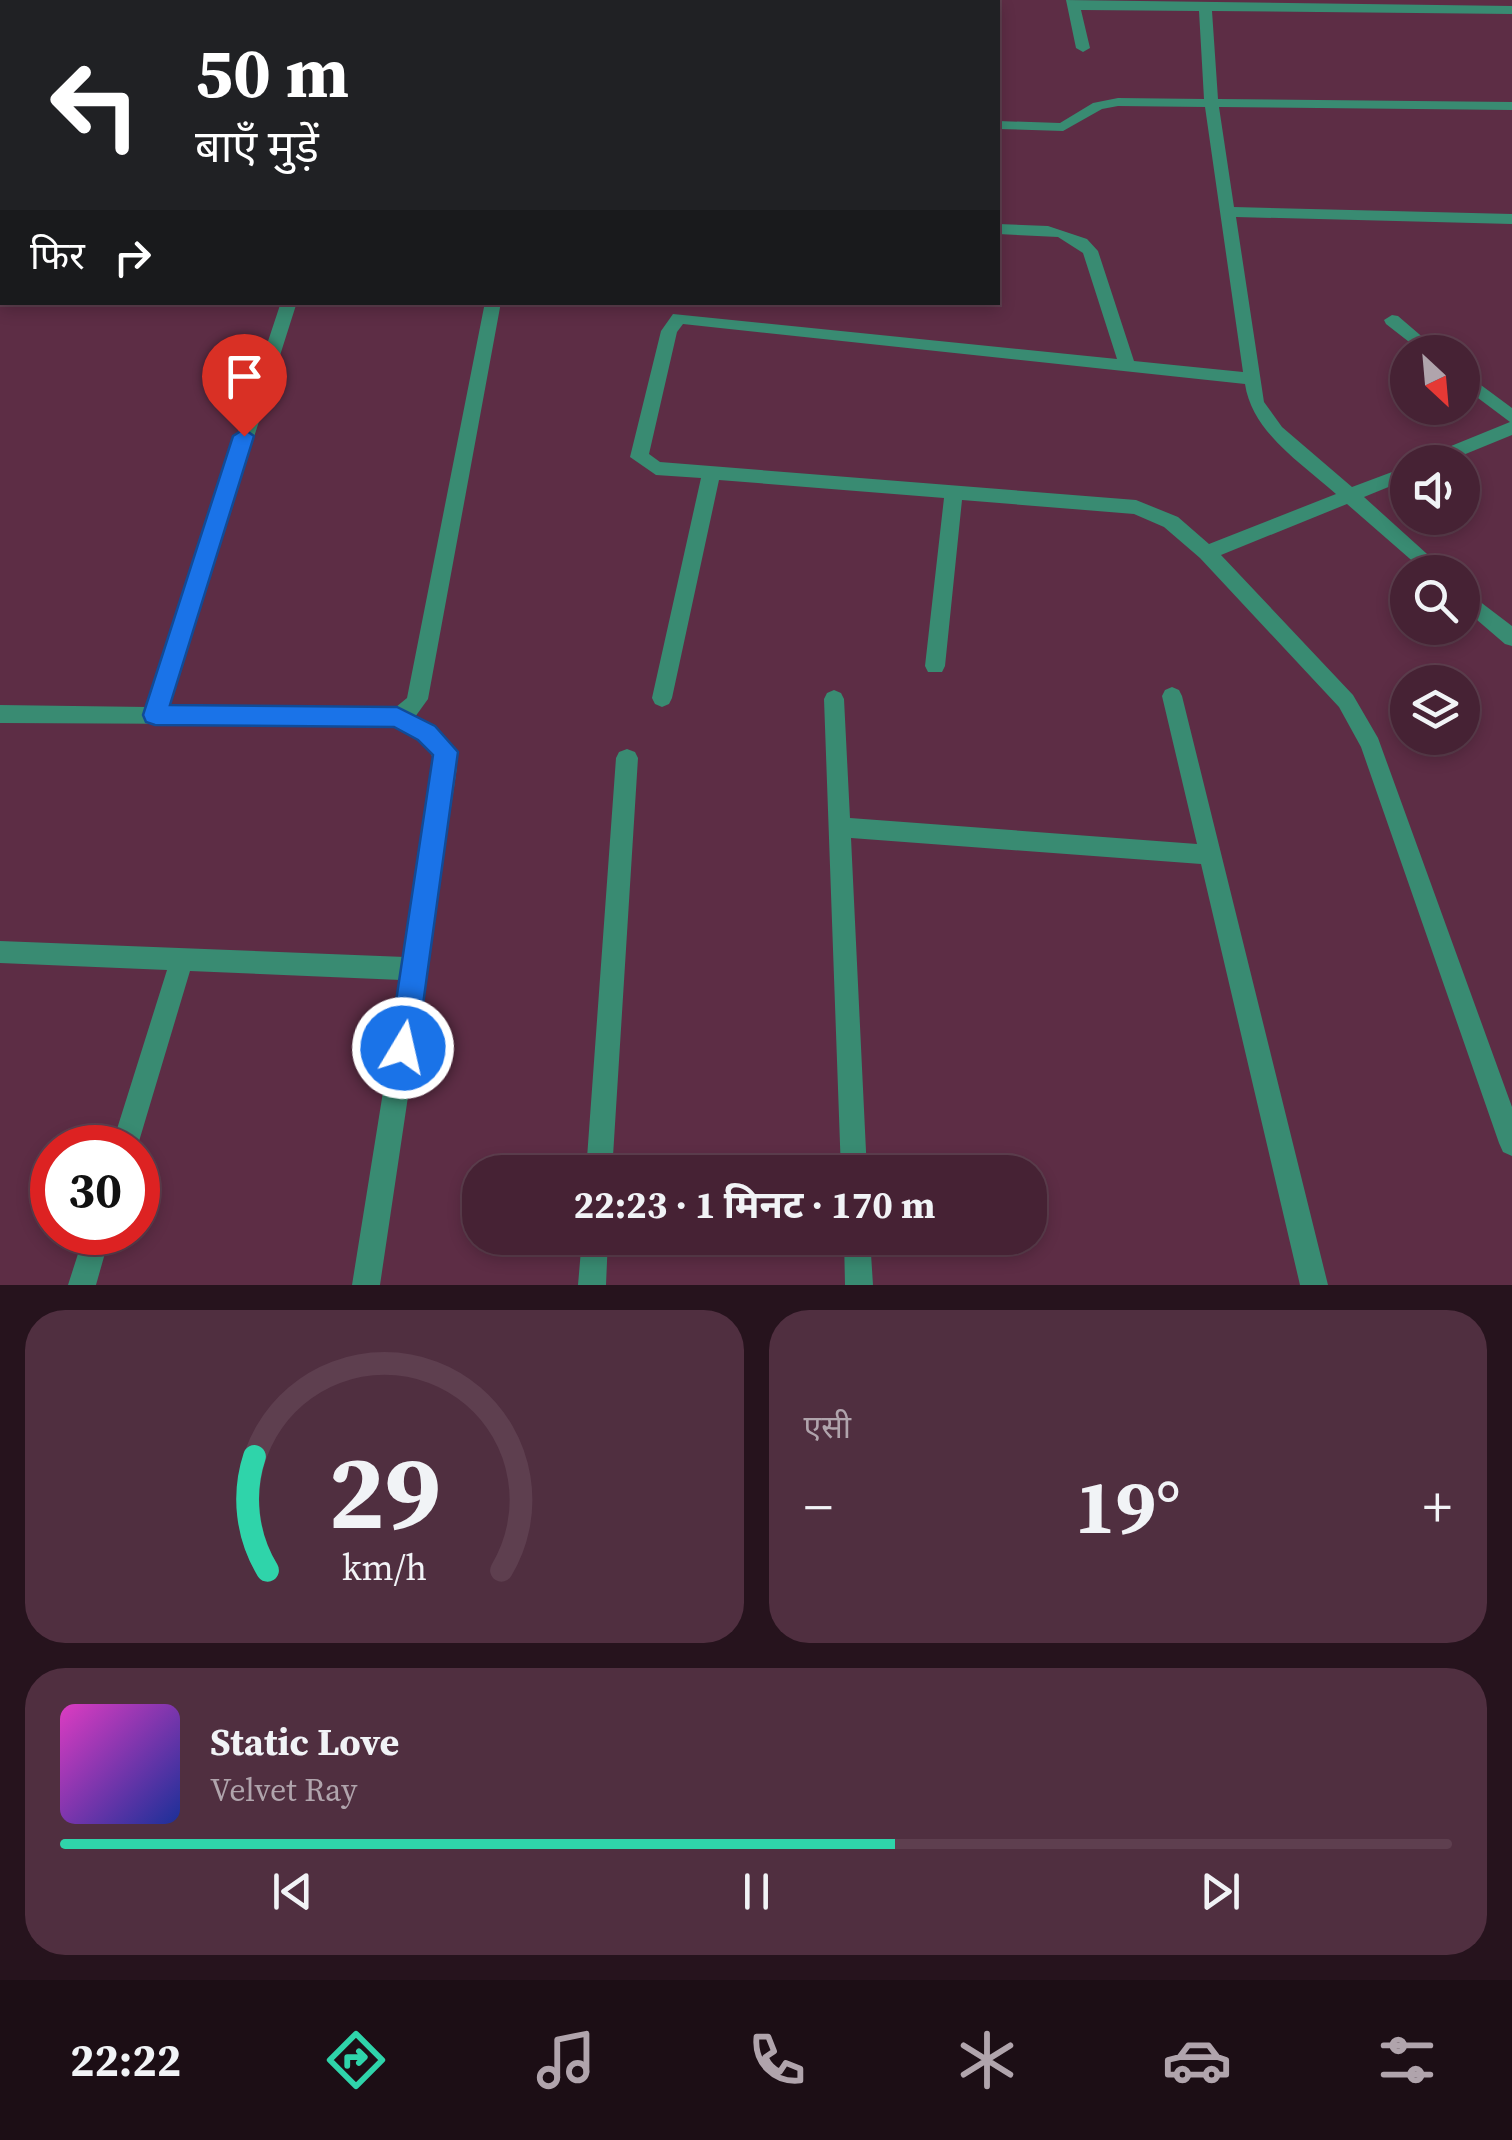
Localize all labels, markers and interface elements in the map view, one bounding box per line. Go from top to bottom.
text: 50 m [195,24,349,120]
icon: left [30,40,160,170]
text: बाएँ मुड़ें [195,115,319,177]
text: फिर [30,230,85,282]
icon: right [105,230,160,285]
pin [202,334,287,437]
north arrow [1390,335,1480,425]
map controls [1390,335,1480,755]
icon: arrive [217,349,272,404]
button: sound [1390,445,1480,535]
button: search [1390,555,1480,645]
button: layers [1390,665,1480,755]
position arrow [351,996,455,1100]
speed limit sign: 30 [30,1125,160,1255]
text: 22:23 · 1 मिनट · 170 m [574,1179,936,1231]
text: एसी [804,1405,851,1449]
text: 29 [328,1420,441,1563]
text: 19° [1075,1455,1181,1558]
text: − [804,1469,833,1544]
text: + [1423,1469,1452,1544]
text: km/h [342,1543,427,1592]
text: Static Love [210,1716,399,1768]
text: Velvet Ray [210,1768,357,1812]
icon: previous [265,1864,320,1919]
icon: pause [729,1864,784,1919]
icon: next [1193,1864,1248,1919]
icon: directions [321,2025,391,2095]
icon: music [531,2025,601,2095]
icon: phone [742,2025,812,2095]
icon: climate [952,2025,1022,2095]
icon: car [1162,2025,1232,2095]
icon: filters [1372,2025,1442,2095]
text: 22:22 [70,2029,181,2091]

